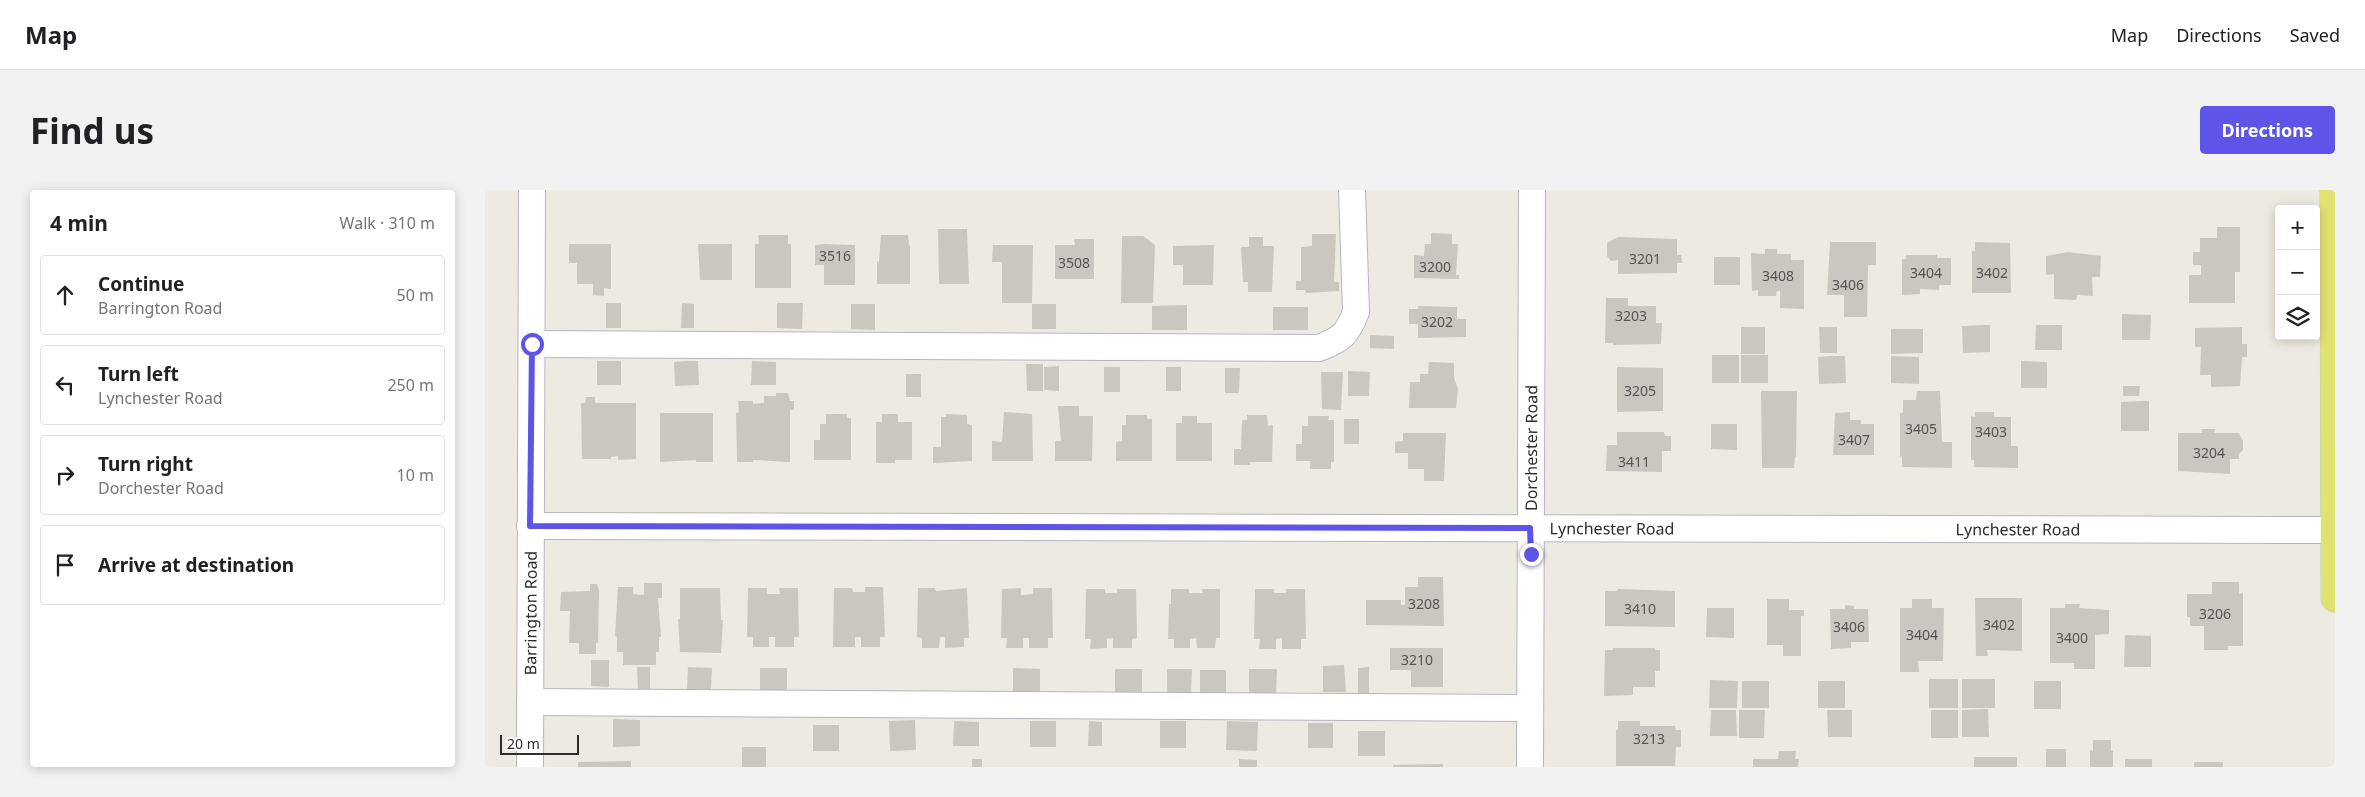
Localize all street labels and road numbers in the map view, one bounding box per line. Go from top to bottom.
street label: Dorchester Road [1520,385,1542,511]
street label: Lynchester Road [1550,517,1674,540]
street label: Lynchester Road [1956,518,2080,540]
street label: Barrington Road [519,551,542,675]

